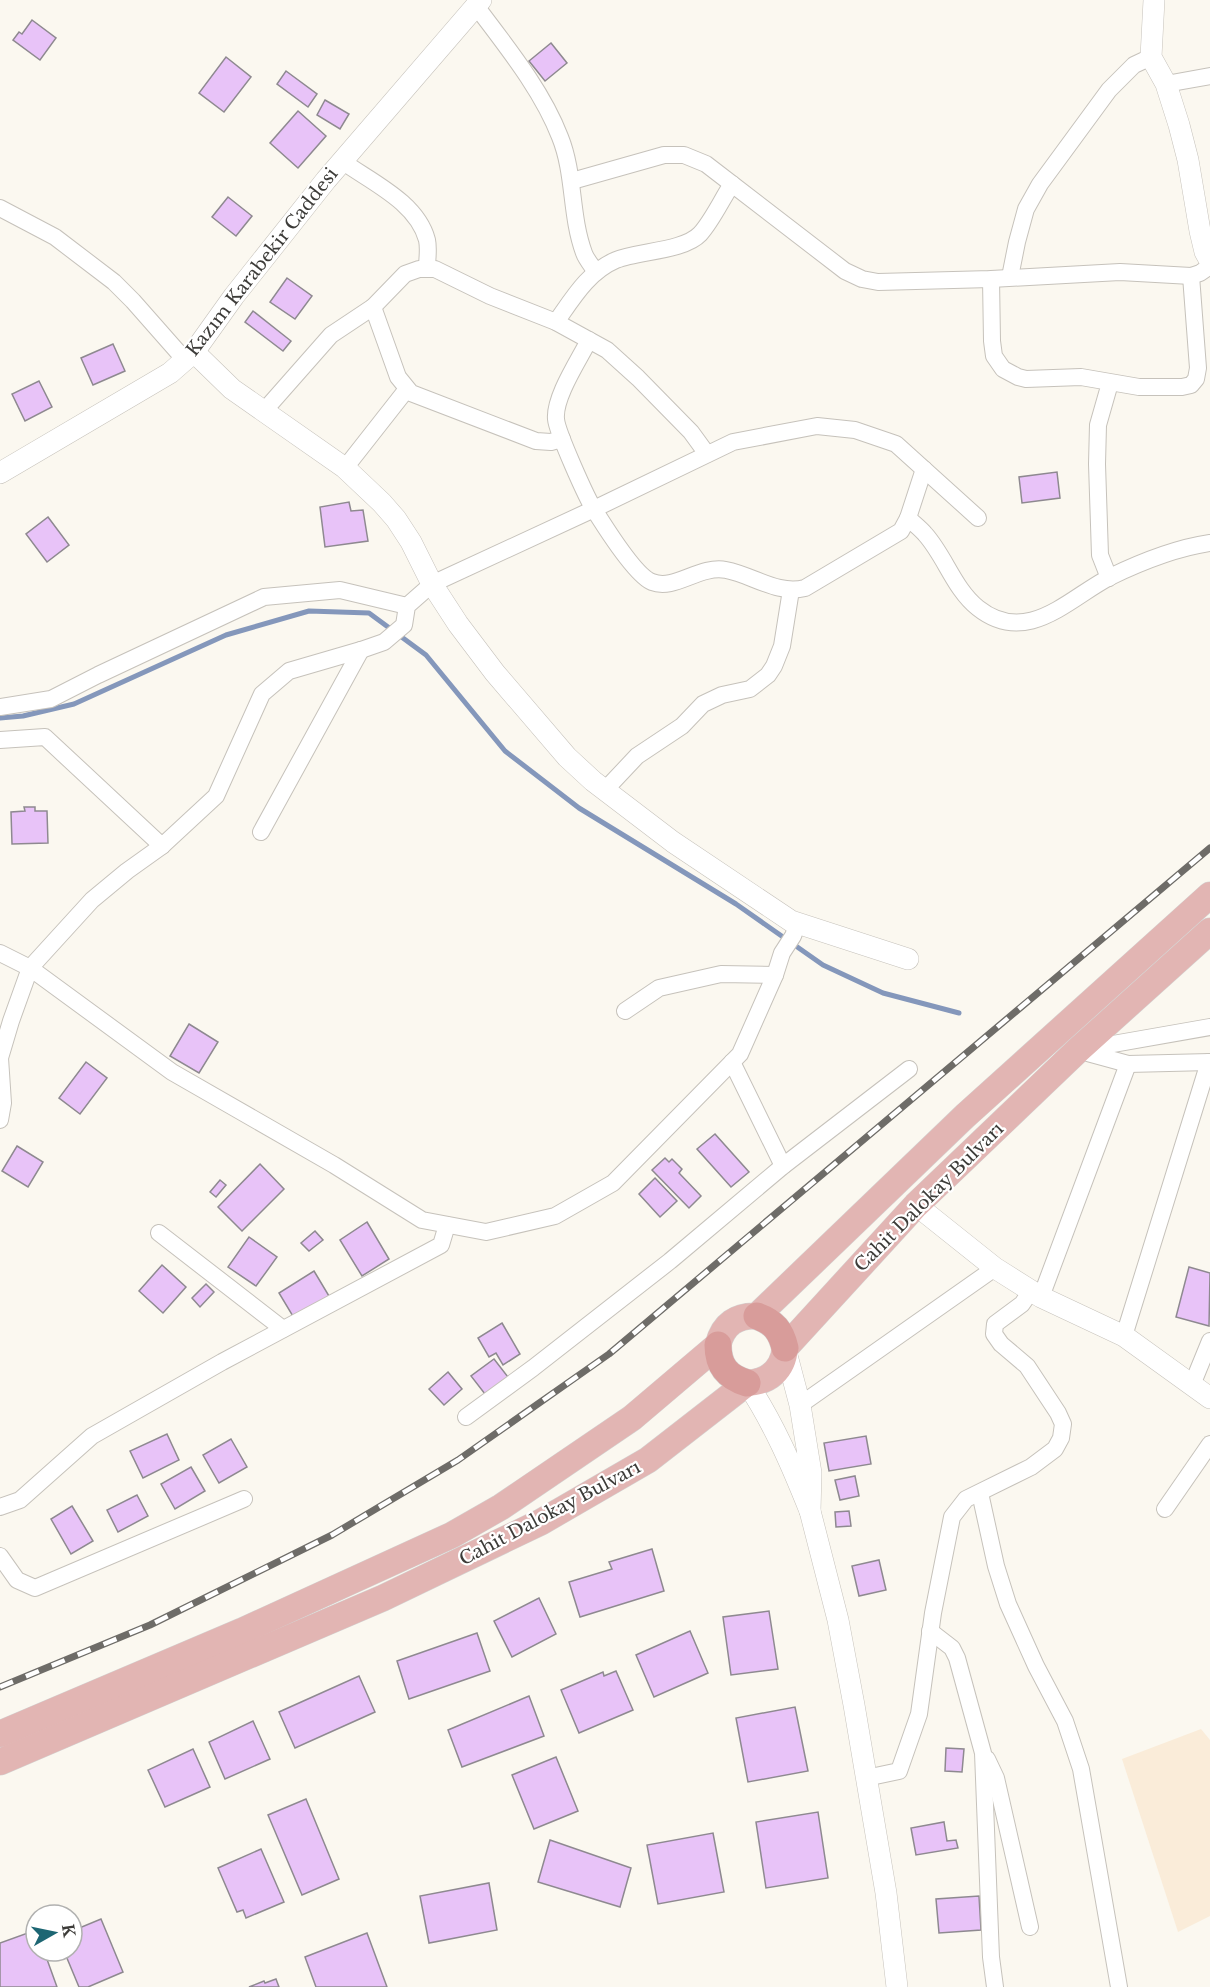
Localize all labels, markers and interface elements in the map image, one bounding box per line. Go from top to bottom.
street label: Kazım Karabekir Caddesi [182,163,342,361]
street label: Cahit Dalokay Bulvarı [850,1118,1008,1276]
street label: Cahit Dalokay Bulvarı [456,1456,644,1570]
north arrow [24,1903,84,1963]
text: K [58,1923,80,1940]

